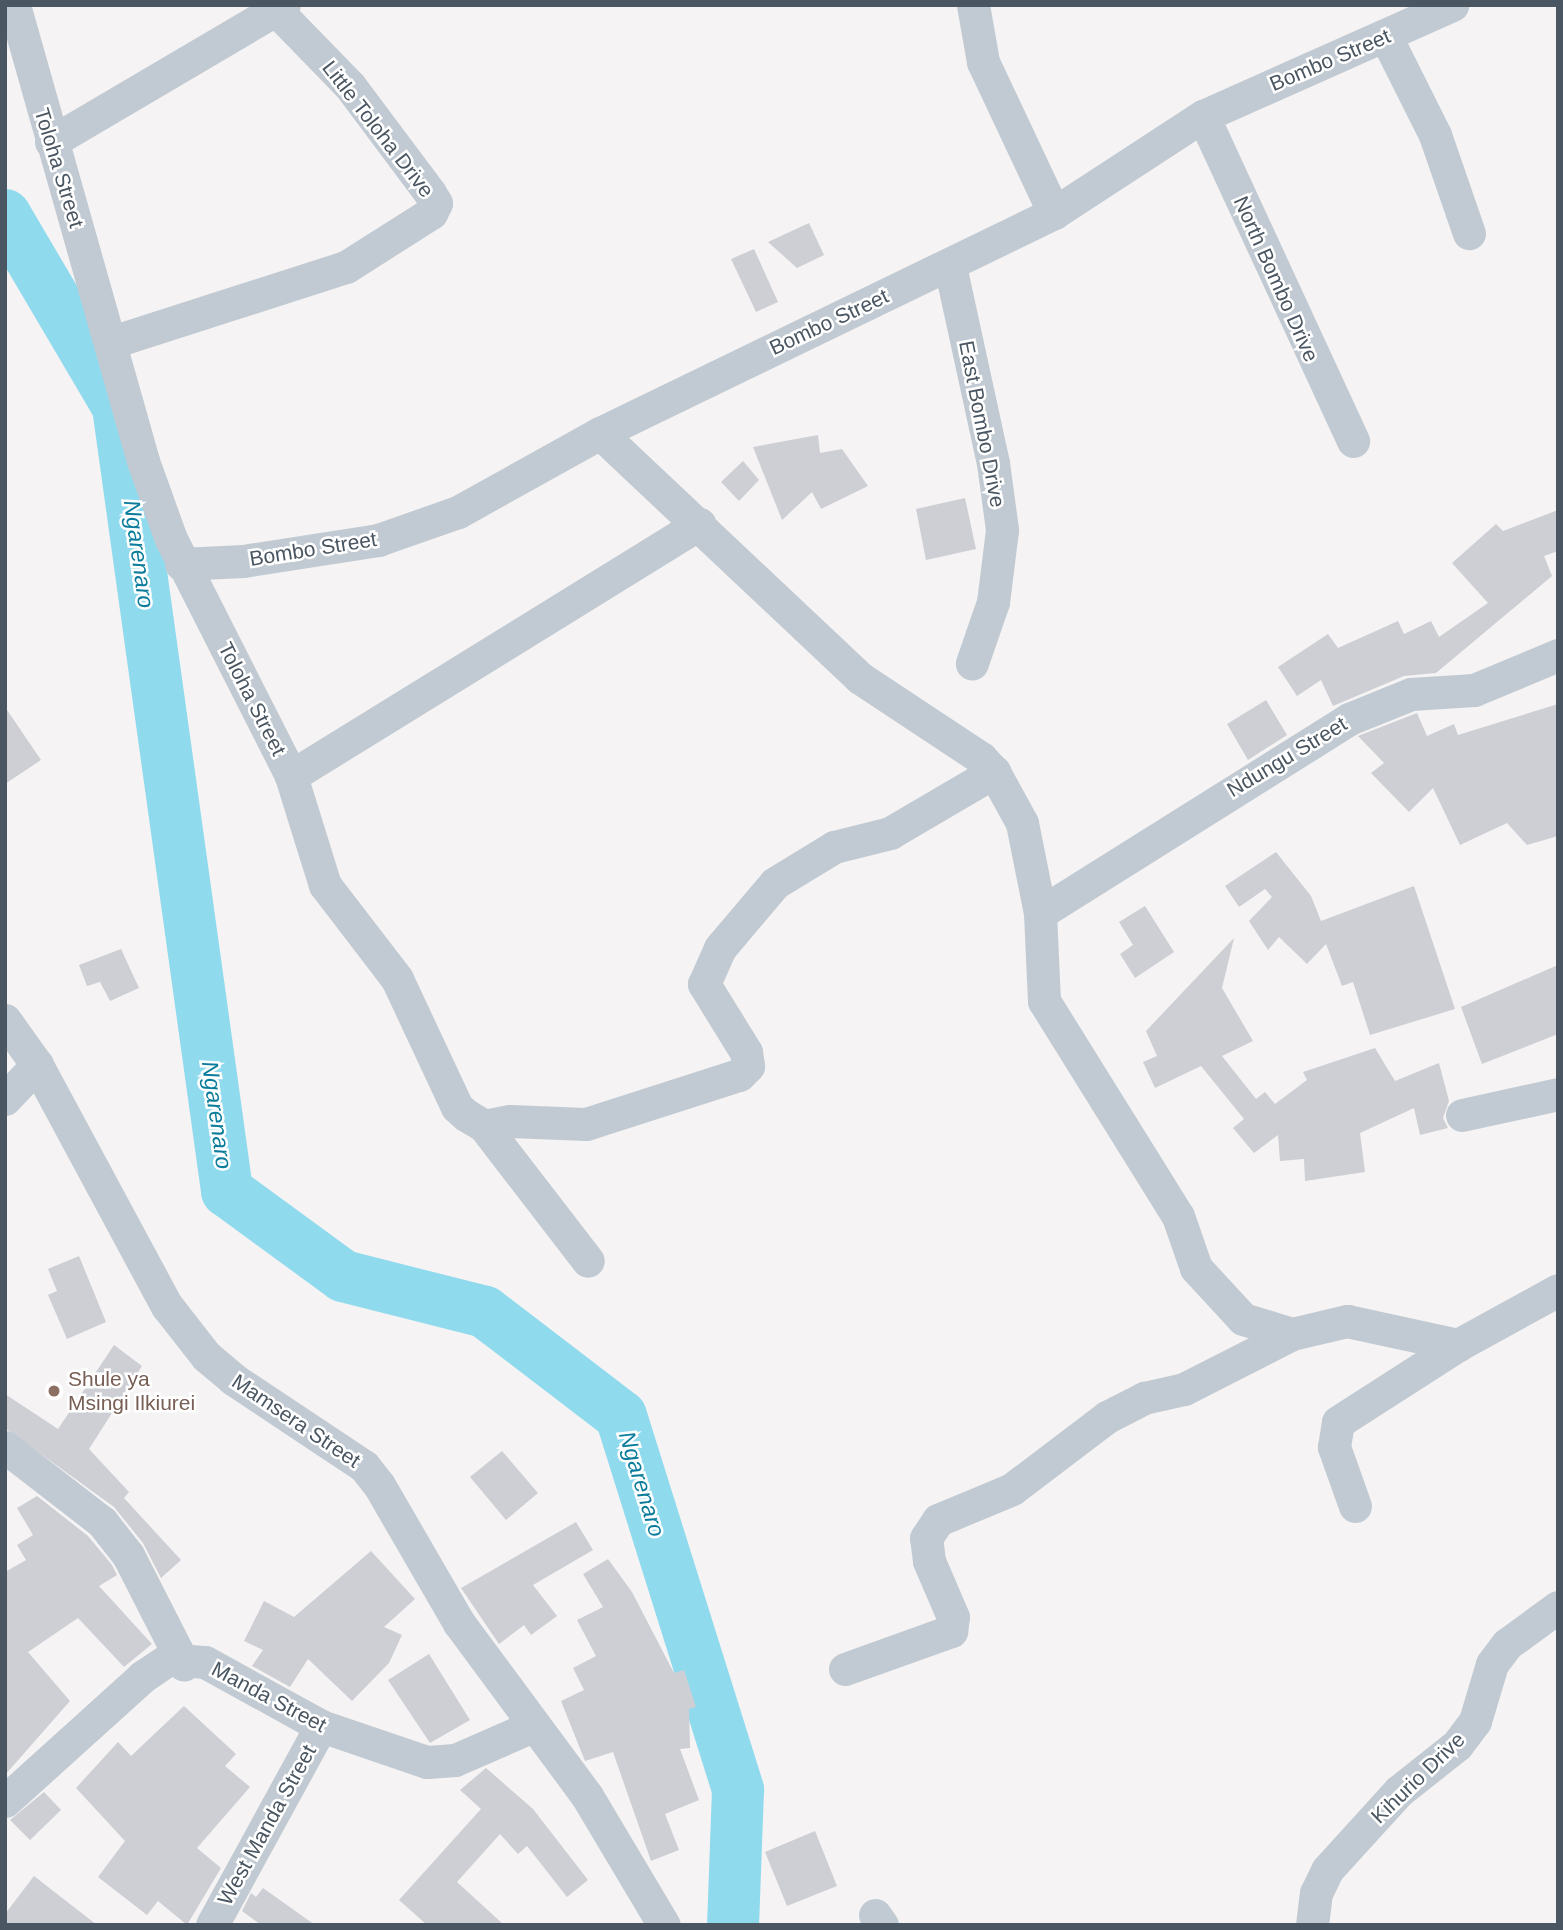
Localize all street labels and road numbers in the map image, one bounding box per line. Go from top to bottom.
street label: Bombo Street [1266,23,1394,97]
street label: Little Toloha Drive [317,55,439,203]
street label: Toloha Street [29,105,89,231]
street label: North Bombo Drive [1228,192,1324,366]
street label: Bombo Street [765,283,893,361]
street label: East Bombo Drive [953,339,1011,509]
street label: Bombo Street [248,527,378,571]
street label: Toloha Street [213,638,291,760]
street label: Ndungu Street [1222,711,1352,803]
street label: Mamsera Street [227,1369,365,1473]
street label: Manda Street [207,1656,331,1738]
street label: Kihurio Drive [1366,1727,1470,1829]
street label: West Manda Street [213,1740,321,1910]

